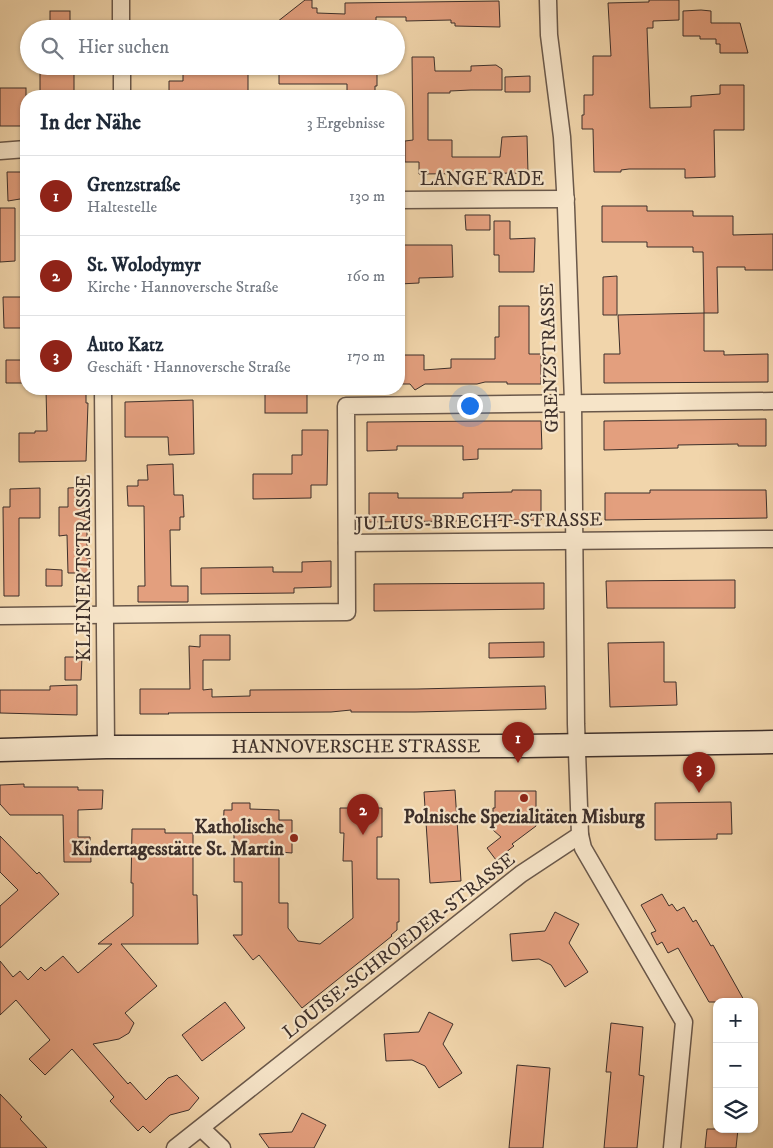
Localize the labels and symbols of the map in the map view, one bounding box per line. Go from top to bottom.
street label: LANGE RADE [420,168,544,191]
street label: GRENZSTRASSE [536,283,564,433]
your location [457,393,483,419]
street label: KLEINERTSTRASSE [73,475,96,661]
street label: JULIUS-BRECHT-STRASSE [353,508,603,536]
pin: 1 [502,722,534,763]
street label: HANNOVERSCHE STRASSE [231,735,481,758]
pin: 3 [683,752,715,793]
marker: Polnische Spezialitäten Misburg [518,792,530,804]
pin: 2 [347,794,379,835]
place label: Polnische Spezialitäten Misburg [404,806,645,829]
place label: Katholische Kindertagesstätte St. Martin [71,816,285,861]
marker: Katholische Kindertagesstätte St. Martin [288,832,300,844]
street label: LOUISE-SCHROEDER-STRASSE [278,848,520,1044]

